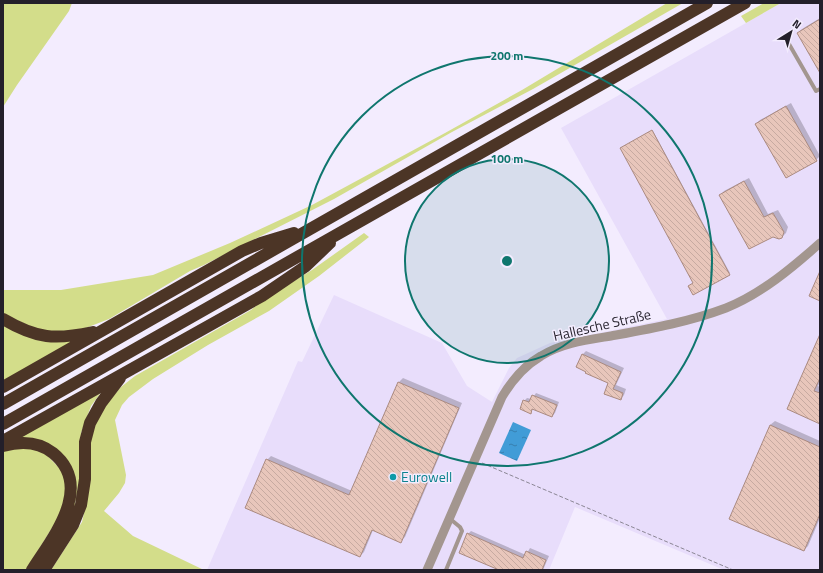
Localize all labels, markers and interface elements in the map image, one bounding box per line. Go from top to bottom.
north arrow [771,12,811,52]
text: N [789,15,805,33]
text: 200 m [491,46,523,65]
text: 100 m [491,149,523,168]
centre of rings [500,254,514,268]
street label: Hallesche Straße [551,303,653,346]
place label: Eurowell [401,466,452,487]
marker: Eurowell [388,472,398,482]

